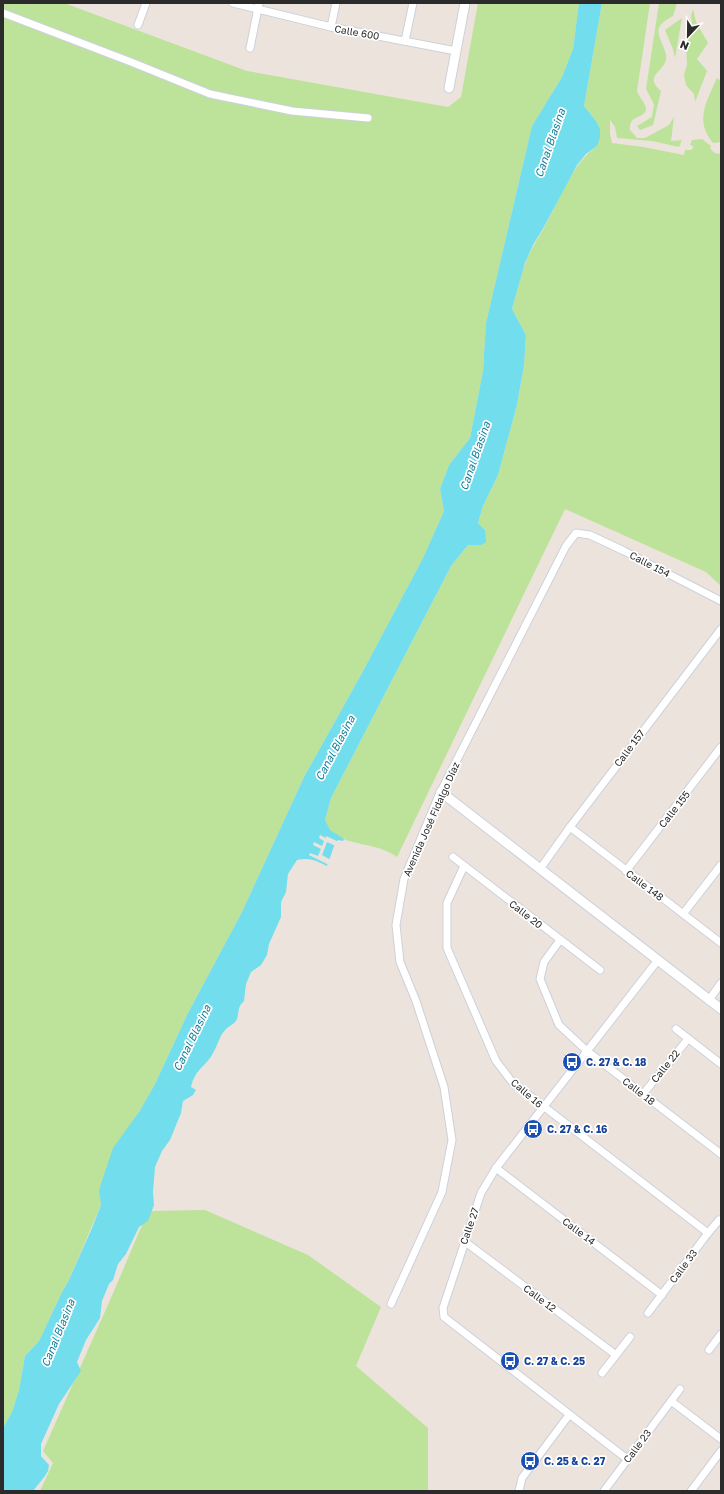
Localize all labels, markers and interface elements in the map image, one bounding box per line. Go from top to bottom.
north arrow [668,16,708,56]
street label: Calle 600 [334,22,380,42]
text: N [678,38,690,53]
water label: Canal Blasina [532,106,568,179]
water label: Canal Blasina [457,419,493,492]
street label: Calle 154 [628,549,672,579]
water label: Canal Blasina [312,712,358,783]
street label: Calle 157 [611,727,647,769]
street label: Avenida José Fidalgo Díaz [400,760,462,878]
street label: Calle 155 [656,788,692,830]
street label: Calle 148 [624,867,666,903]
street label: Calle 20 [507,897,545,931]
water label: Canal Blasina [170,1002,213,1073]
street label: Calle 22 [648,1047,682,1085]
bus stop icon: C. 27 & C. 18 [561,1051,583,1073]
place label: C. 27 & C. 18 [586,1056,646,1068]
street label: Calle 18 [620,1075,658,1107]
street label: Calle 16 [509,1076,545,1110]
bus stop icon: C. 27 & C. 16 [522,1118,544,1140]
place label: C. 27 & C. 16 [547,1123,607,1135]
street label: Calle 27 [457,1206,481,1246]
street label: Calle 14 [560,1215,598,1247]
street label: Calle 33 [667,1247,700,1285]
street label: Calle 12 [521,1282,559,1314]
water label: Canal Blasina [38,1296,77,1369]
bus stop icon: C. 27 & C. 25 [499,1350,521,1372]
place label: C. 27 & C. 25 [524,1355,585,1367]
street label: Calle 23 [621,1427,654,1465]
bus stop icon: C. 25 & C. 27 [519,1450,541,1472]
place label: C. 25 & C. 27 [544,1455,606,1467]

